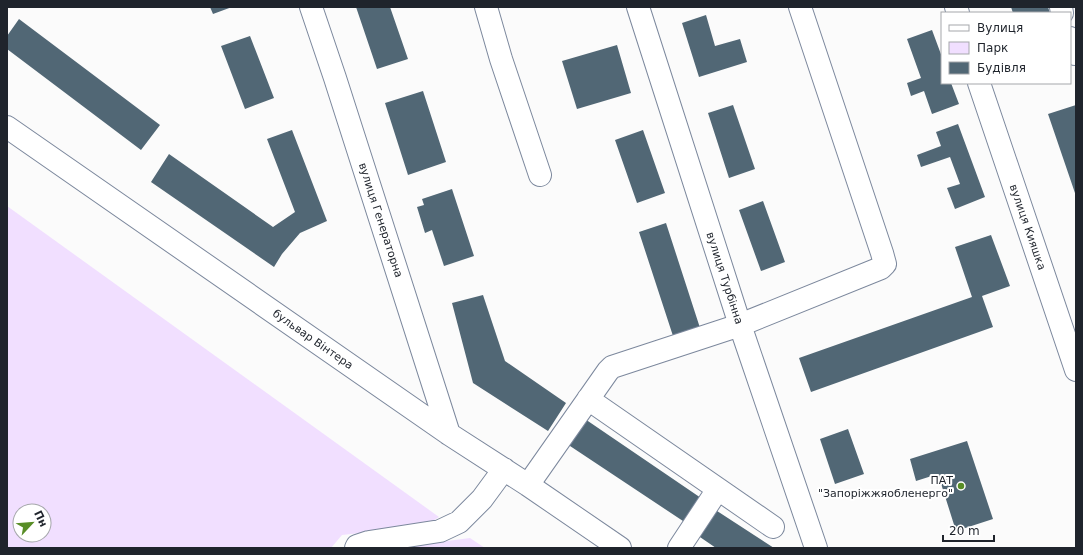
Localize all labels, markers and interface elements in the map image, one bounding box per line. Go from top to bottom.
legend [941,12,1071,84]
text: Вулиця [977,21,1023,35]
text: Парк [977,41,1008,55]
text: Будівля [977,61,1026,75]
street label: вулиця Генераторна [356,161,405,279]
street label: вулиця Кияшка [1007,183,1048,272]
street label: вулиця Турбінна [704,231,746,326]
street label: бульвар Вінтера [270,307,355,372]
place label: ПАТ "Запоріжжяобленерго" [818,474,953,500]
marker: ПАТ "Запоріжжяобленерго" [956,481,966,491]
north arrow [12,503,52,543]
text: Пн [31,508,50,529]
scale bar [943,517,994,543]
text: 20 m [949,524,980,538]

